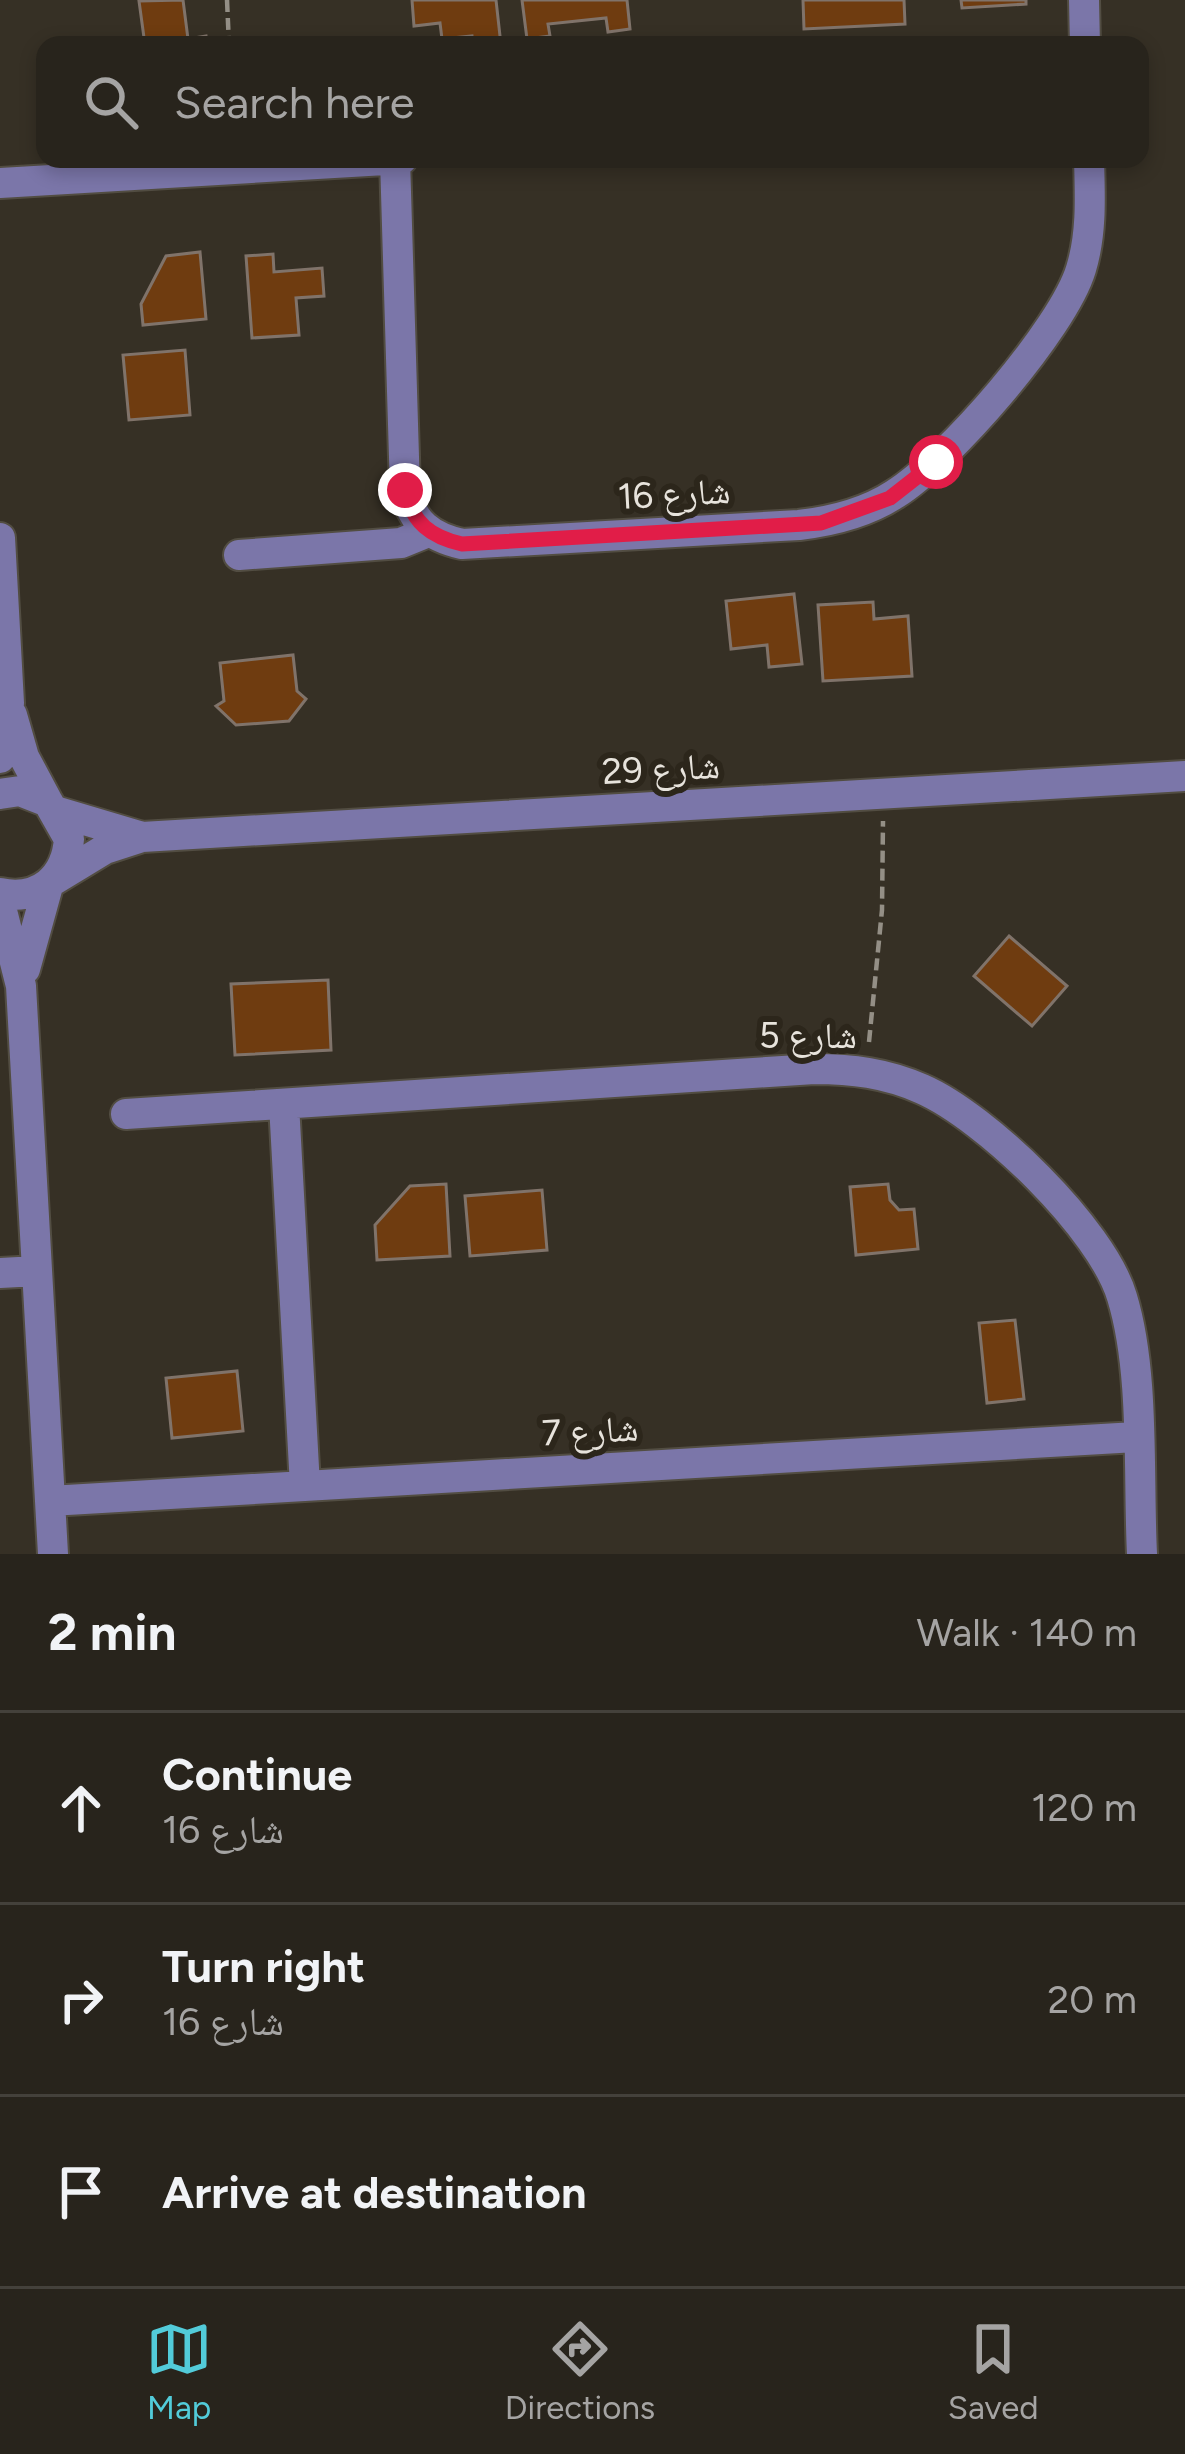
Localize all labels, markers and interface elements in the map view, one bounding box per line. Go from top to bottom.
search box [36,36,1149,168]
icon: search [78,69,144,135]
text: Search here [174,75,414,129]
route start [909,435,963,489]
route end [378,463,432,517]
street label: شارع 16 [617,469,731,519]
street label: شارع 29 [601,744,721,794]
street label: شارع 5 [759,1014,857,1058]
street label: شارع 7 [541,1406,639,1455]
text: 2 min [48,1602,176,1663]
text: Walk · 140 m [916,1609,1137,1656]
text: Continue [162,1747,352,1801]
icon: ahead [48,1775,114,1841]
text: 120 m [1031,1784,1137,1831]
text: شارع 16 [162,1806,284,1853]
text: Turn right [162,1939,365,1993]
icon: right [48,1967,114,2033]
text: 20 m [1047,1976,1137,2023]
text: شارع 16 [162,1998,284,2045]
icon: arrive [48,2159,114,2225]
text: Arrive at destination [162,2165,586,2219]
tab: Map [146,2316,212,2427]
tab: Directions [505,2316,655,2427]
tab: Saved [948,2316,1039,2427]

